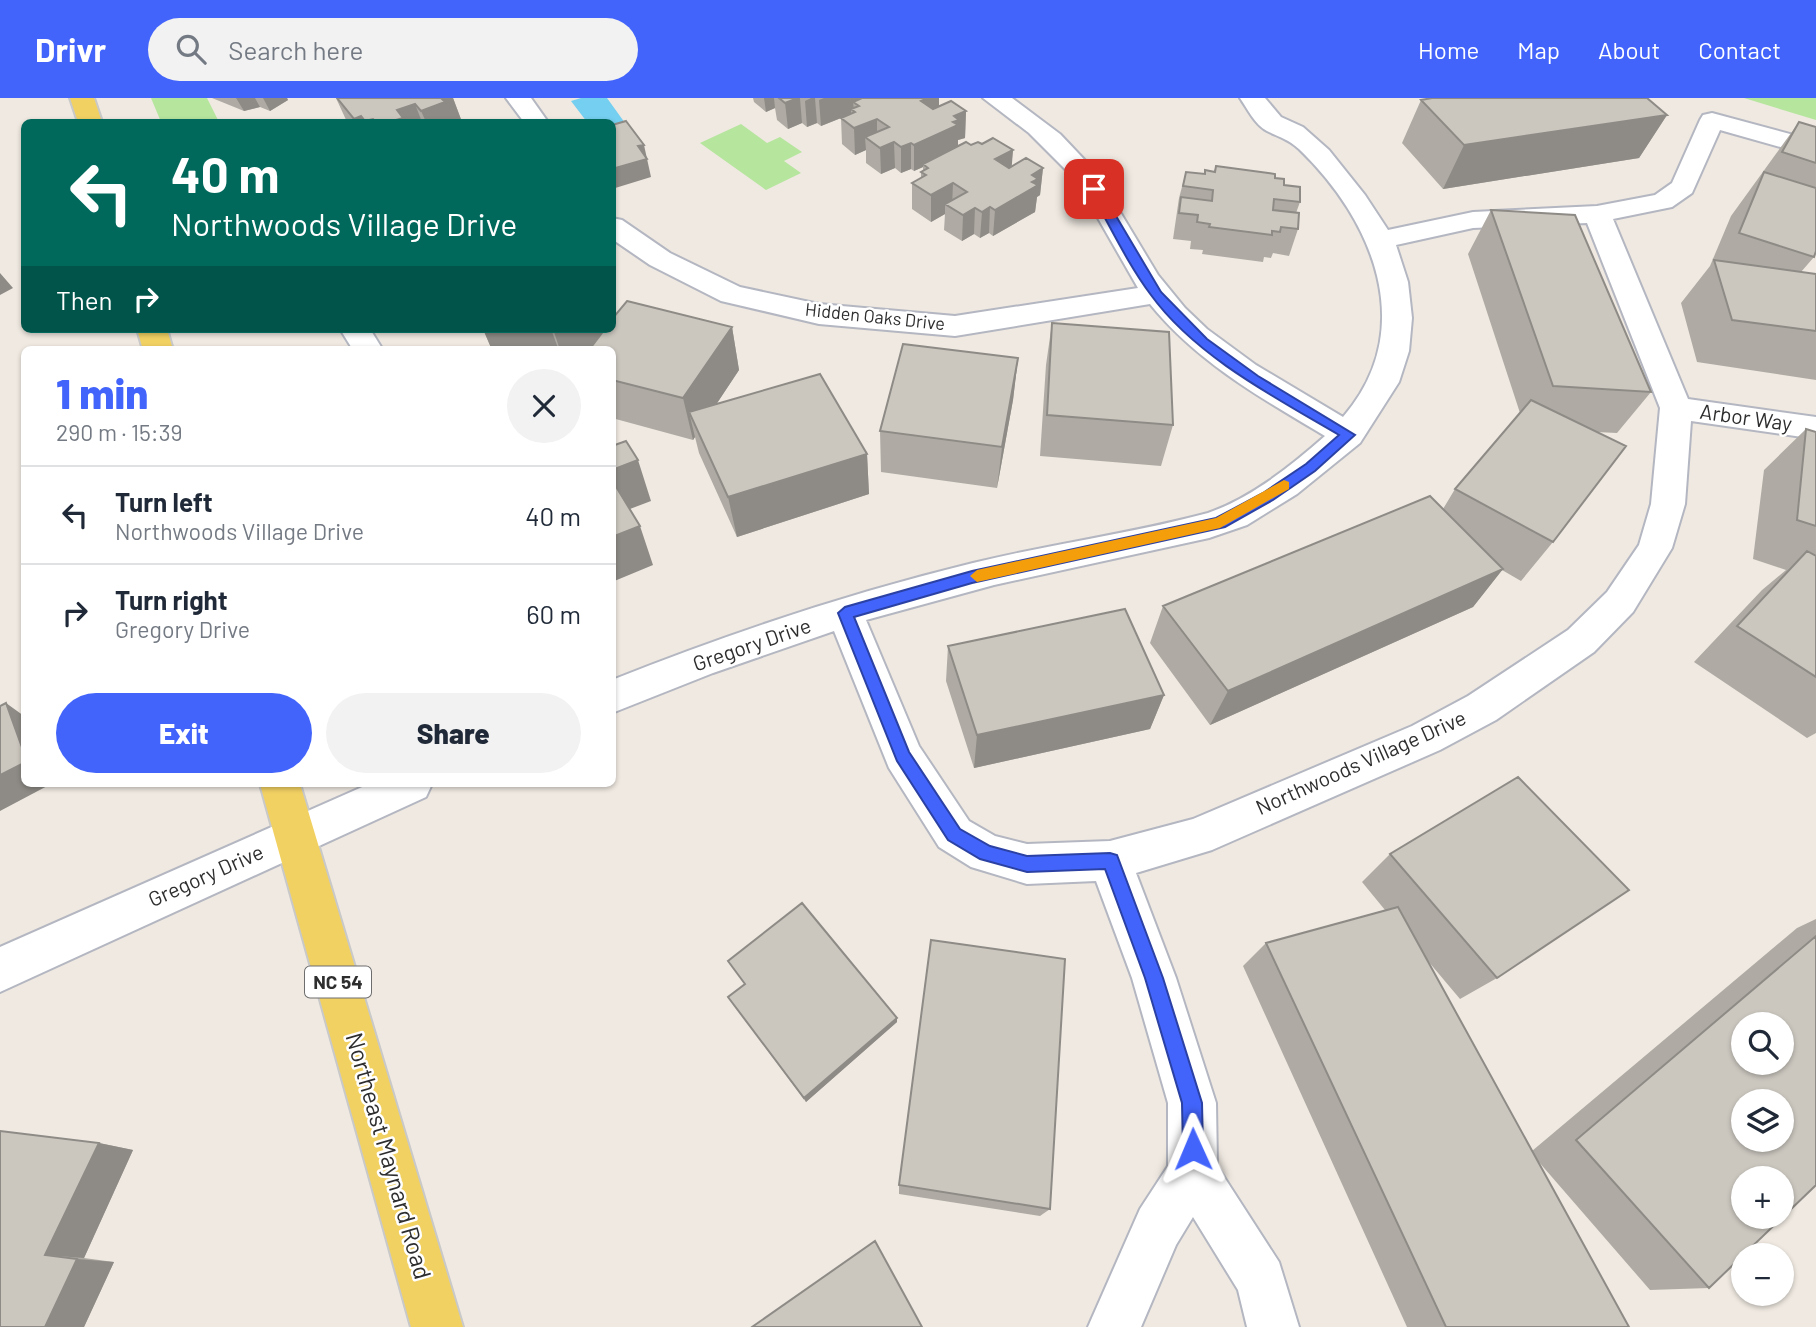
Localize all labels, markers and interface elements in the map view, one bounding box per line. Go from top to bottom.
search box [148,18,638,81]
text: Drivr [35,29,106,69]
icon: search [172,30,210,68]
text: Search here [228,34,363,65]
text: Home [1418,35,1479,64]
text: Map [1517,35,1560,64]
text: About [1598,35,1660,64]
text: Contact [1698,35,1781,64]
text: 40 m [171,144,279,203]
icon: left [56,147,147,238]
pin [1064,159,1124,219]
icon: arrive [1075,170,1113,208]
text: Northwoods Village Drive [171,204,517,242]
icon: right [127,280,165,318]
text: Then [56,284,113,315]
street label: Hidden Oaks Drive [804,298,946,334]
text: 1 min [56,367,148,417]
button: close [507,369,581,443]
street label: Arbor Way [1699,398,1794,435]
text: 290 m · 15:39 [56,418,182,446]
text: Turn left [115,486,213,517]
icon: left [56,496,94,534]
text: 40 m [525,500,581,531]
text: Northwoods Village Drive [115,517,364,545]
text: Turn right [115,584,228,615]
icon: right [56,594,94,632]
text: 60 m [526,598,581,629]
street label: Gregory Drive [689,612,814,675]
text: Gregory Drive [115,615,250,643]
button: Exit [56,693,312,773]
button: Share [326,693,581,773]
street label: Northwoods Village Drive [1251,704,1469,819]
street label: Gregory Drive [144,838,267,911]
road number: NC 54 [305,967,371,998]
map controls [1731,1012,1794,1306]
button: search [1731,1012,1794,1075]
street label: Northeast Maynard Road [340,1029,439,1282]
button: layers [1731,1089,1794,1152]
position arrow [1156,1112,1230,1186]
button: + [1731,1166,1794,1229]
button: − [1731,1243,1794,1306]

